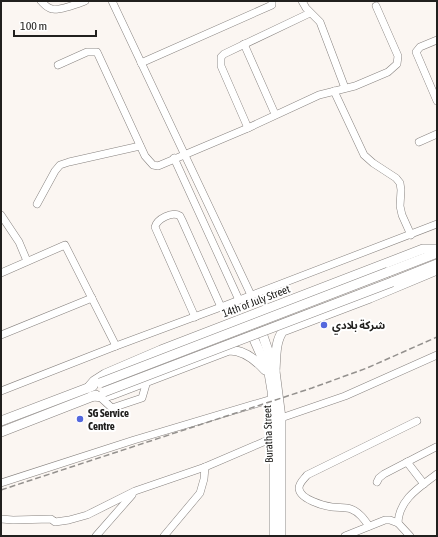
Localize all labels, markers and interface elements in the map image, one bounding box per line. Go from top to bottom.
scale bar [14,12,96,38]
text: 100 m [20,19,47,33]
street label: 14th of July Street [220,283,292,319]
place label: شركة بلادي [332,319,385,335]
marker: شركة بلادي [319,320,329,330]
street label: Buratha Street [261,405,275,463]
place label: SG Service Centre [88,407,129,432]
marker: SG Service Centre [75,414,85,424]

